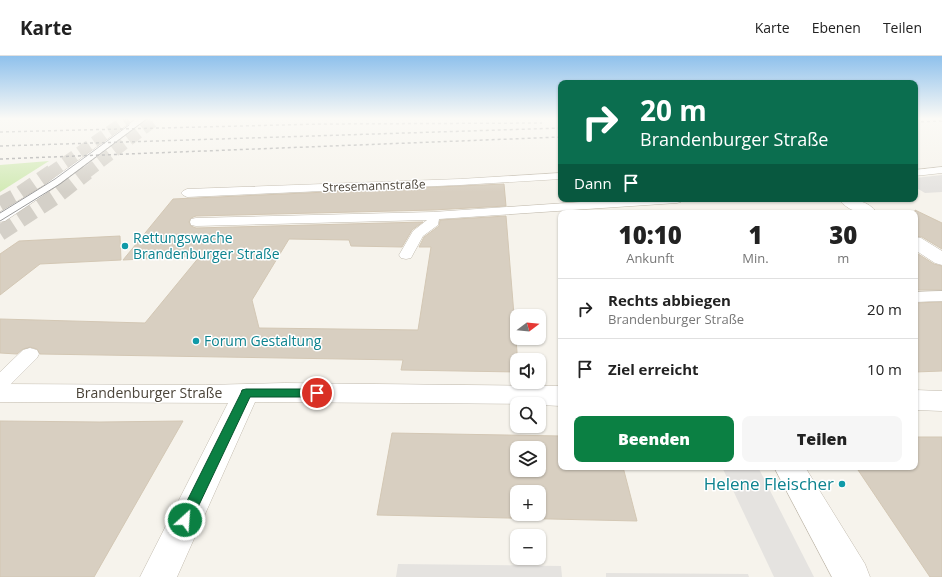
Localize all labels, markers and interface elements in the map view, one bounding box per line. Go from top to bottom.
text: Karte [20,15,72,41]
text: Karte [755,18,790,37]
text: Ebenen [812,18,861,37]
text: Teilen [883,18,922,37]
text: 20 m [640,91,707,129]
icon: right [574,96,626,148]
text: Brandenburger Straße [640,127,828,151]
icon: arrive [620,172,642,194]
text: Dann [574,173,612,193]
street label: Stresemannstraße [322,175,426,196]
text: 10:10 [619,218,682,251]
text: 1 [749,218,763,251]
text: 30 [829,218,857,251]
place label: Rettungswache Brandenburger Straße [133,228,280,263]
marker: Rettungswache Brandenburger Straße [120,241,130,251]
text: Ankunft [626,249,674,267]
text: Min. [742,249,769,267]
text: m [837,249,849,267]
text: Rechts abbiegen [608,290,731,310]
icon: right [574,298,596,320]
text: 20 m [867,299,902,319]
north arrow [510,309,546,345]
map controls [510,309,546,565]
text: Brandenburger Straße [608,310,744,328]
place label: Forum Gestaltung [204,331,322,350]
marker: Forum Gestaltung [191,336,201,346]
button: sound [510,353,546,389]
icon: arrive [574,358,596,380]
text: Ziel erreicht [608,359,699,379]
text: 10 m [867,359,902,379]
pin [300,376,334,410]
icon: arrive [306,382,328,404]
street label: Brandenburger Straße [76,383,222,402]
button: search [510,397,546,433]
button: Beenden [574,416,734,462]
button: Teilen [742,416,902,462]
button: layers [510,441,546,477]
place label: Helene Fleischer [704,472,834,495]
marker: Helene Fleischer [837,479,847,489]
button: + [510,485,546,521]
position arrow [164,499,206,541]
button: − [510,529,546,565]

